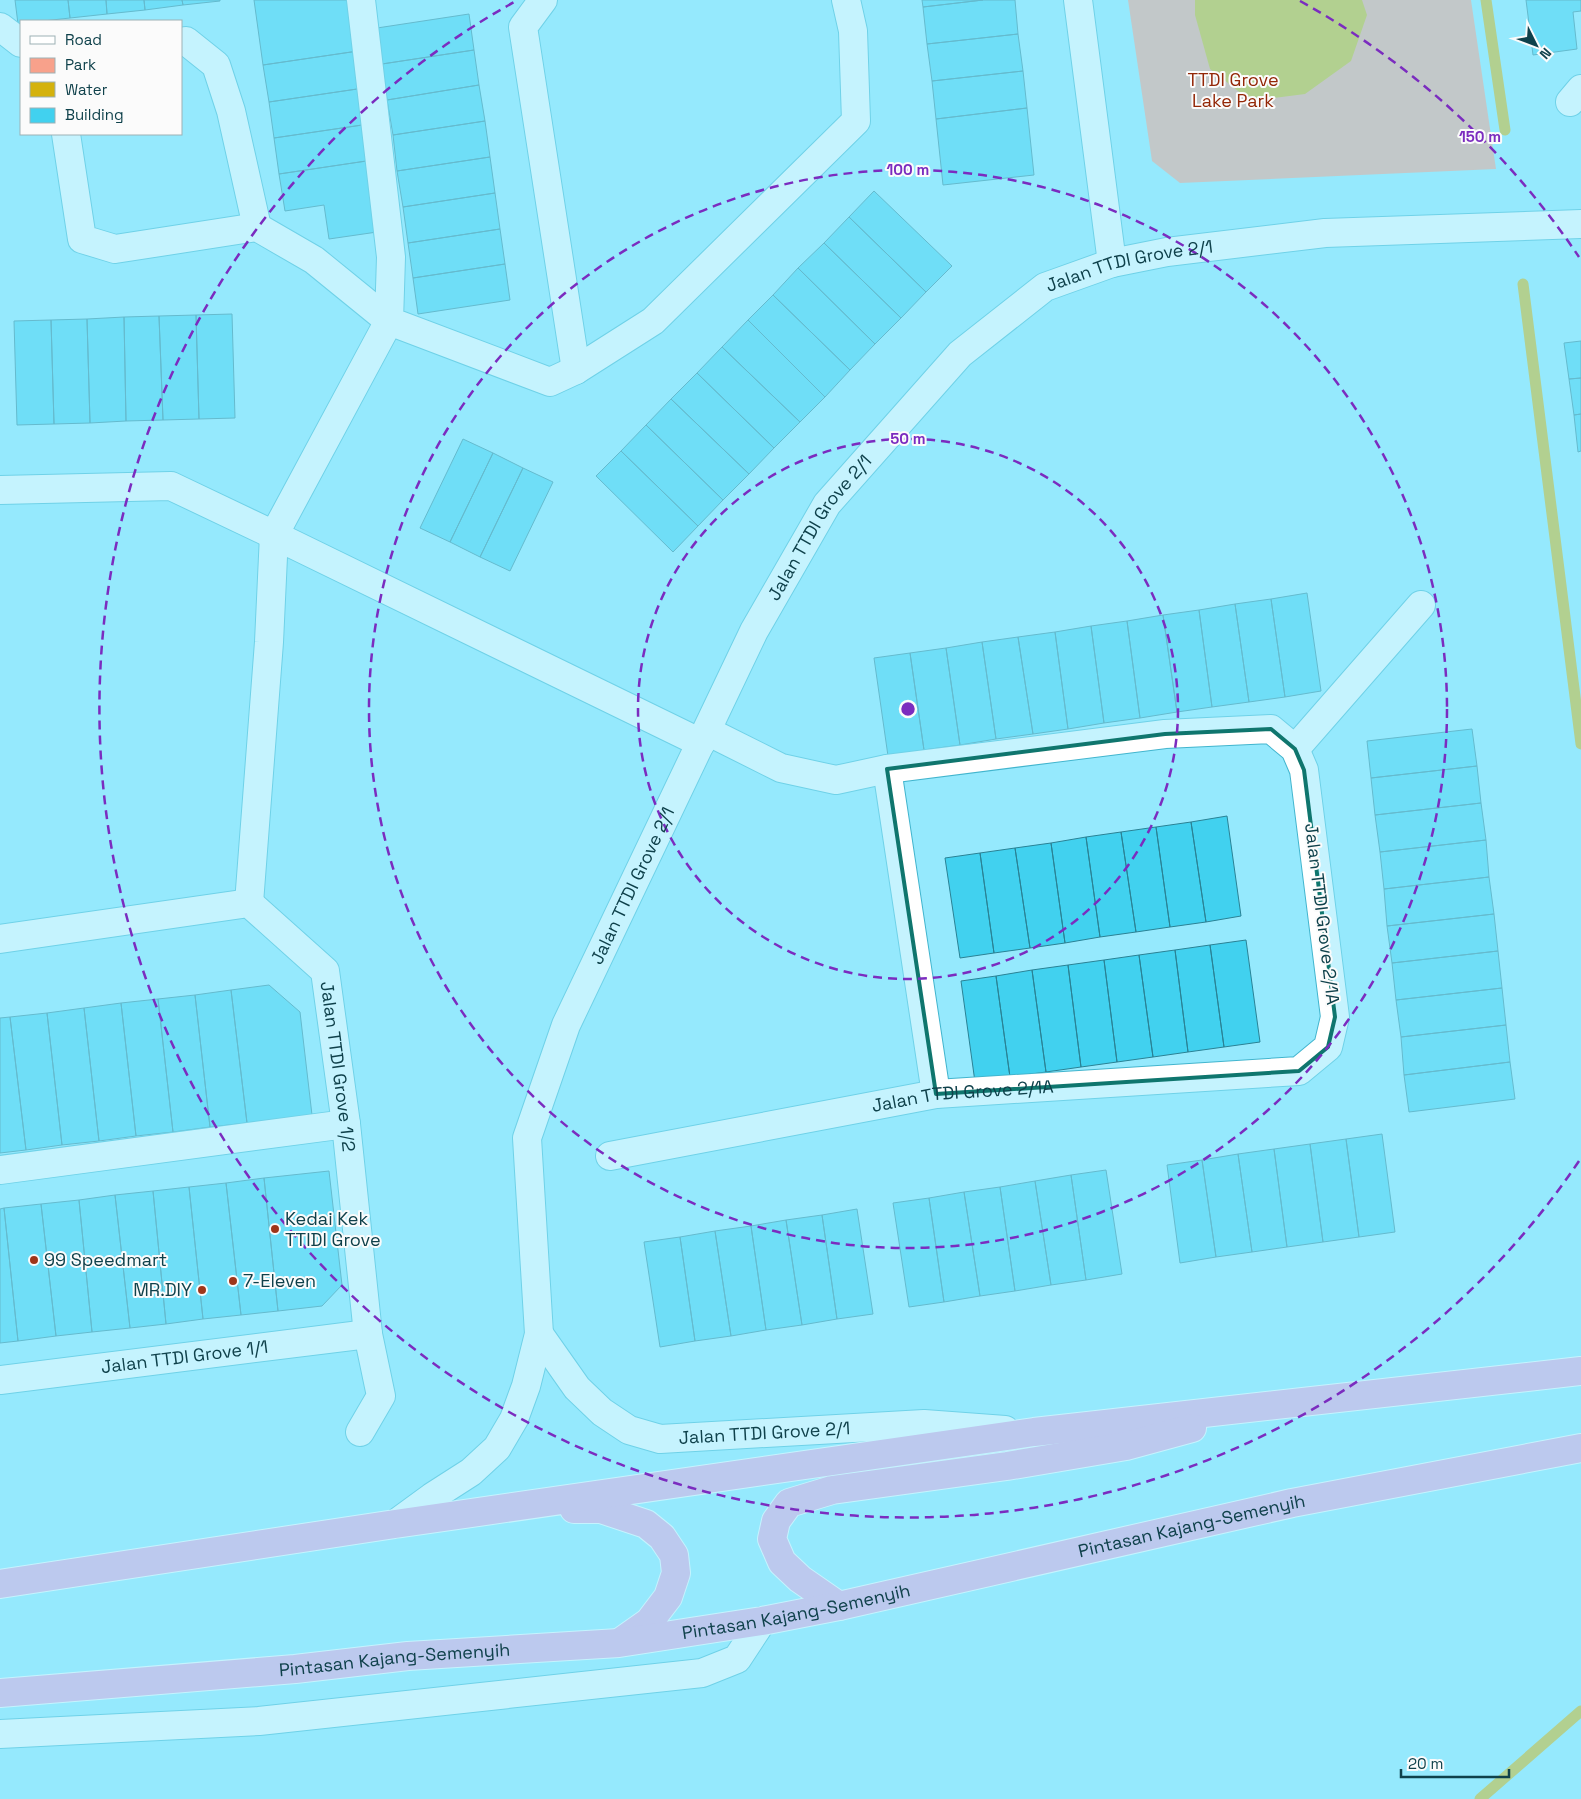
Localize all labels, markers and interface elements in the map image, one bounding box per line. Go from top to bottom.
legend [20,20,182,135]
north arrow [1511,20,1561,70]
text: Road [65,30,102,49]
text: N [1536,44,1555,63]
text: Park [65,55,96,74]
park label: TTDI Grove Lake Park [1187,68,1279,112]
text: Water [65,80,108,99]
text: Building [65,105,124,124]
text: 150 m [1459,127,1501,146]
text: 100 m [887,160,929,179]
street label: Jalan TTDI Grove 2/1 [1043,235,1214,297]
text: 50 m [890,429,926,448]
street label: Jalan TTDI Grove 2/1 [762,450,876,604]
centre of rings [899,700,917,718]
street label: Jalan TTDI Grove 2/1 [585,803,679,968]
street label: Jalan TTDI Grove 2/1A [1300,822,1345,1006]
street label: Jalan TTDI Grove 1/2 [316,980,361,1153]
street label: Jalan TTDI Grove 2/1A [870,1075,1054,1117]
place label: Kedai Kek TTIDI Grove [285,1207,381,1251]
marker: Kedai Kek TTIDI Grove [269,1223,281,1235]
place label: 99 Speedmart [44,1248,167,1271]
marker: 99 Speedmart [28,1254,40,1266]
place label: 7-Eleven [243,1269,316,1292]
marker: 7-Eleven [227,1275,239,1287]
place label: MR.DIY [133,1278,192,1301]
marker: MR.DIY [196,1284,208,1296]
street label: Jalan TTDI Grove 1/1 [100,1335,269,1378]
street label: Jalan TTDI Grove 2/1 [678,1416,851,1449]
street label: Pintasan Kajang-Semenyih [1076,1489,1307,1562]
street label: Pintasan Kajang-Semenyih [680,1578,912,1644]
street label: Pintasan Kajang-Semenyih [278,1638,511,1681]
scale bar [1401,1746,1508,1778]
text: 20 m [1408,1754,1443,1773]

